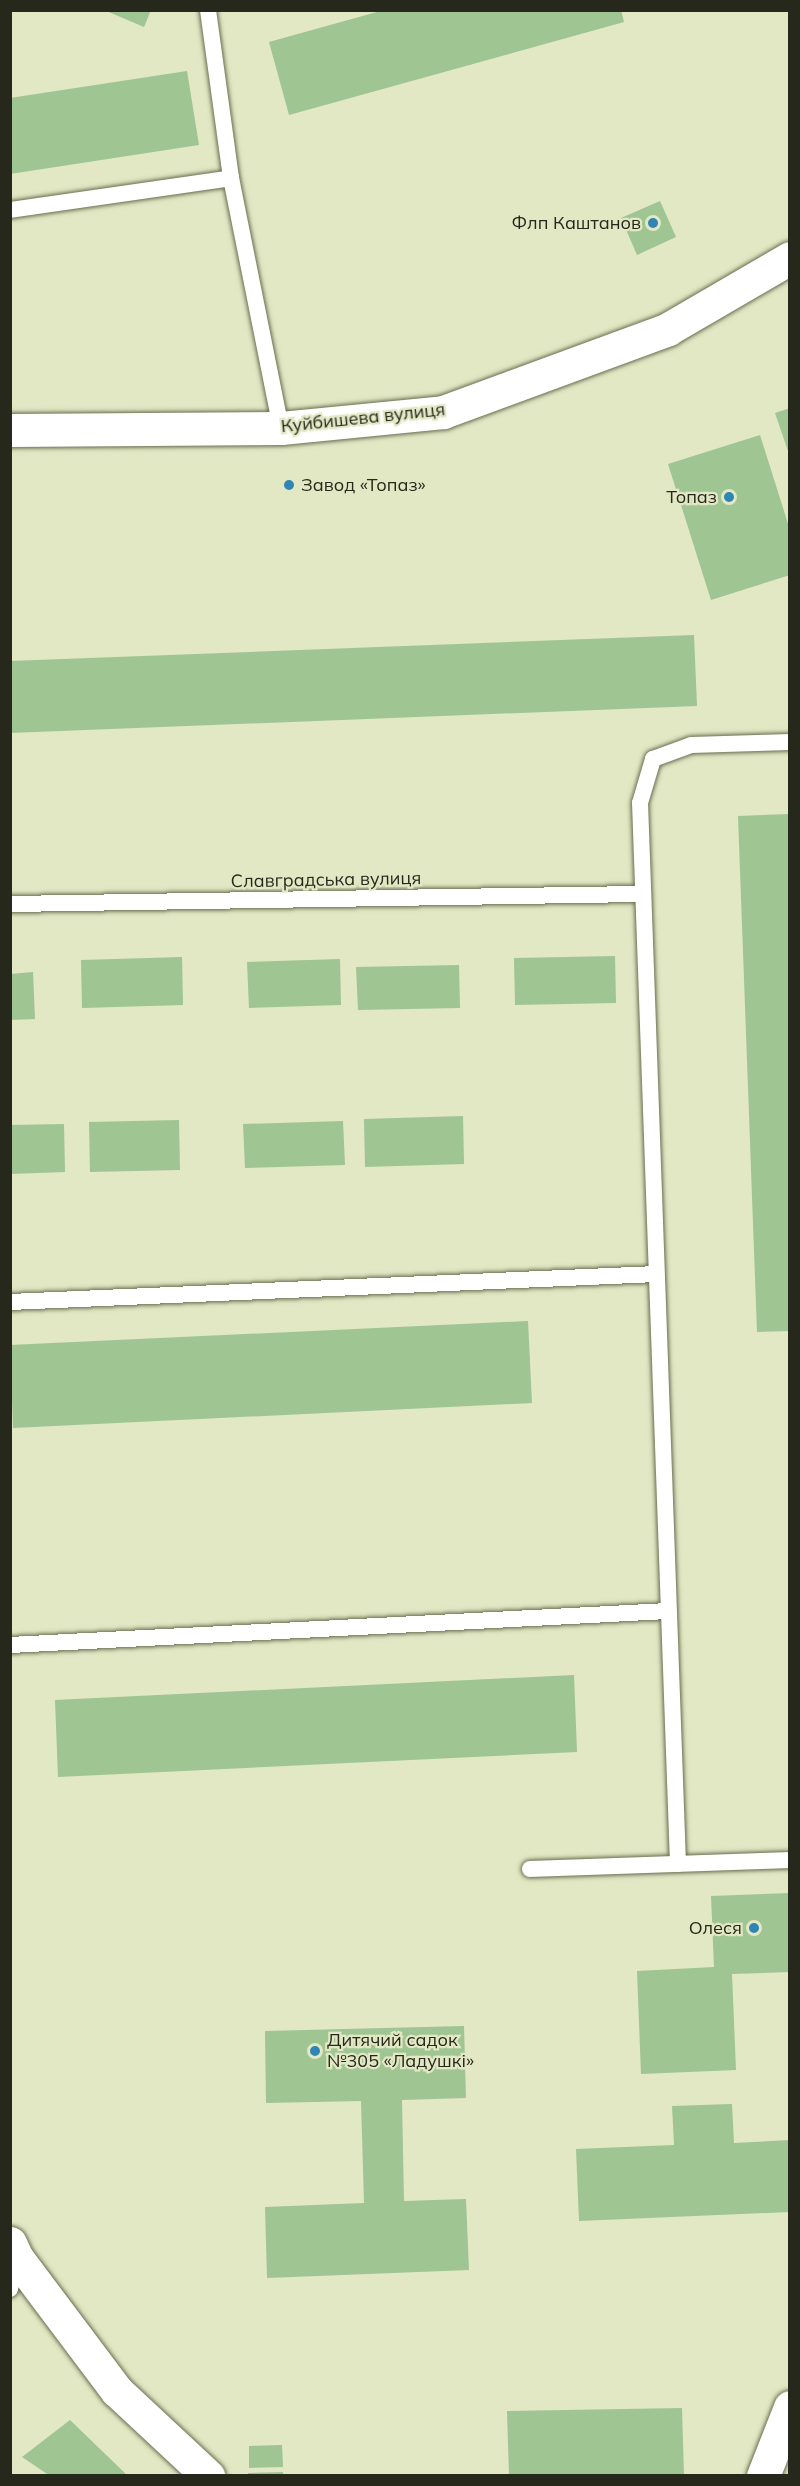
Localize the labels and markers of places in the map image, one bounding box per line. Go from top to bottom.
place label: Флп Каштанов [511,212,641,234]
marker: Флп Каштанов [646,216,660,230]
place label: Завод «Топаз» [301,474,426,496]
marker: Завод «Топаз» [282,478,296,492]
place label: Топаз [666,486,717,508]
marker: Топаз [722,490,736,504]
place label: Олеся [689,1917,742,1939]
marker: Олеся [747,1921,761,1935]
place label: Дитячий садок №305 «Ладушкі» [327,2030,474,2072]
marker: Дитячий садок №305 «Ладушкі» [308,2044,322,2058]

